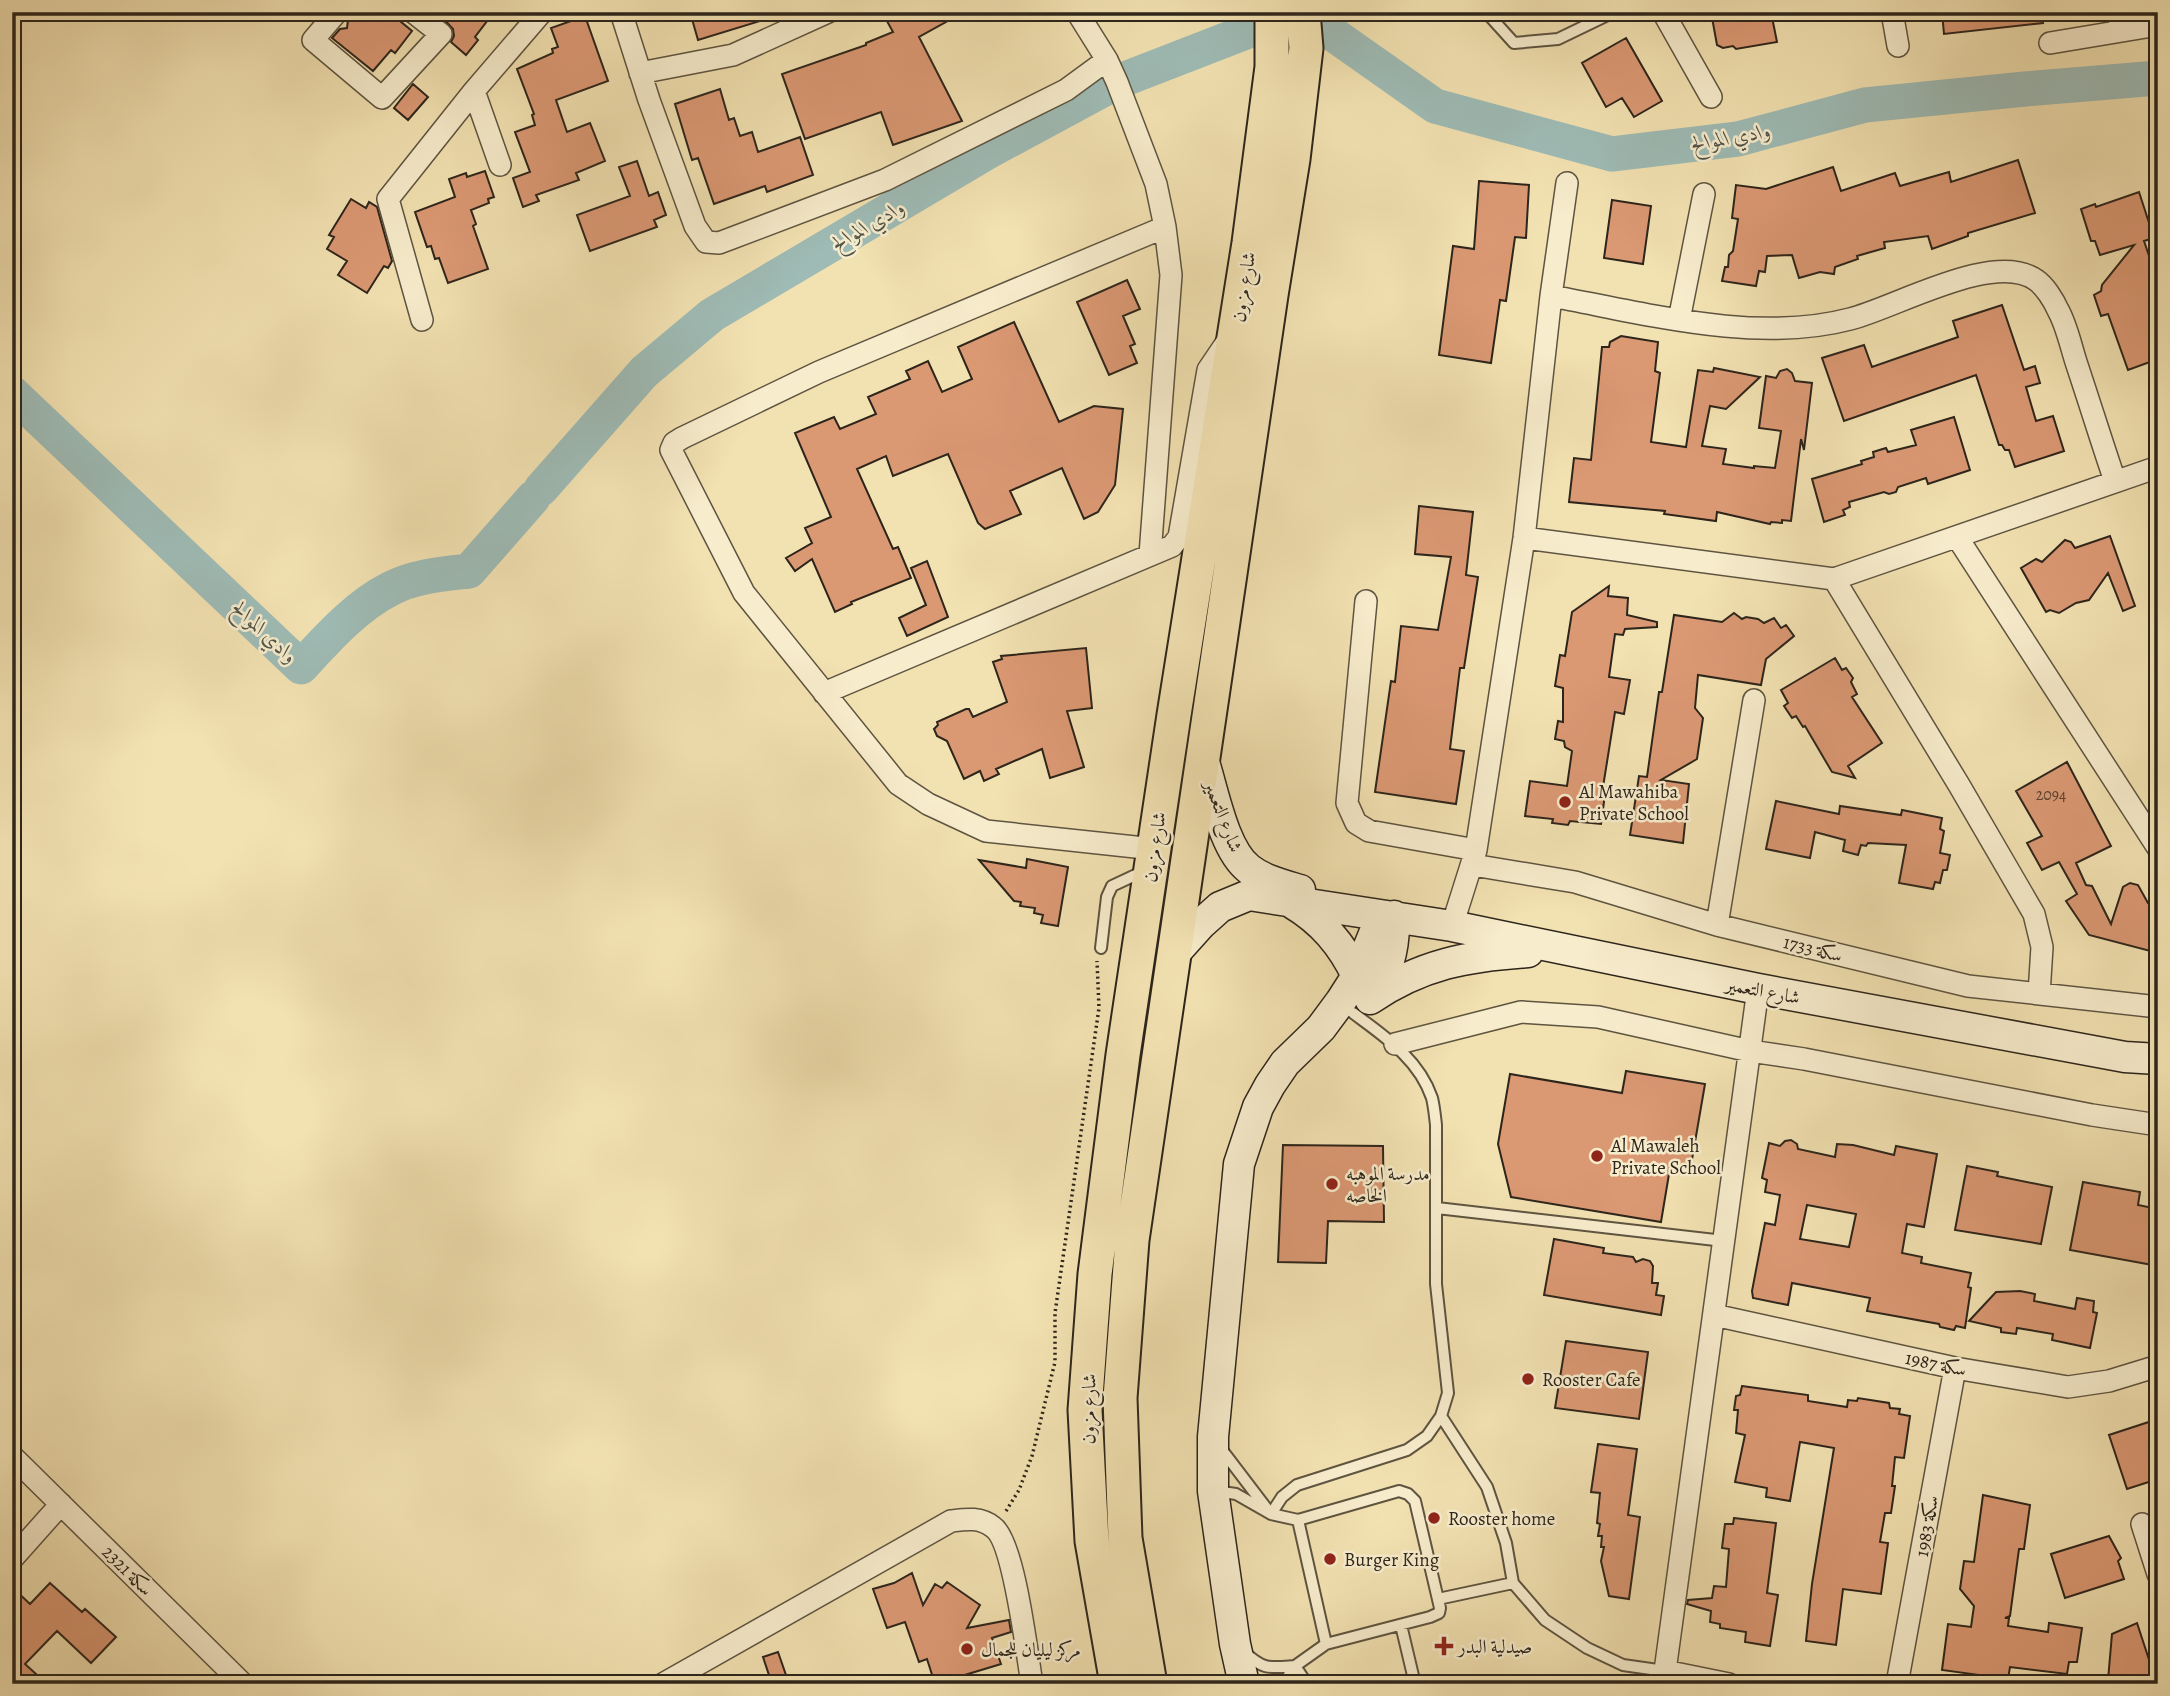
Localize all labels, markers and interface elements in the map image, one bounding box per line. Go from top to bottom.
water label: وادي الموالح [1689,116,1774,162]
water label: وادي الموالح [826,193,912,261]
street label: شارع مزون [1226,250,1264,324]
water label: وادي الموالح [223,594,304,673]
street label: شارع التعمير [1195,775,1249,857]
place label: Al Mawahiba Private School [1578,779,1689,827]
house number: 2094 [2036,784,2066,806]
marker: Al Mawahiba Private School [1557,794,1573,810]
street label: شارع مزون [1137,810,1175,884]
street label: سكة 1733 [1780,929,1845,969]
street label: شارع التعمير [1721,971,1802,1013]
place label: Al Mawaleh Private School [1610,1133,1721,1181]
marker: Al Mawaleh Private School [1589,1148,1605,1164]
place label: مدرسة الموهبه الخاصه [1346,1161,1430,1209]
marker: مدرسة الموهبه الخاصه [1324,1176,1340,1192]
street label: سكة 1987 [1903,1345,1969,1383]
place label: Rooster Cafe [1542,1367,1641,1393]
marker: Rooster Cafe [1520,1371,1536,1387]
street label: شارع مزون [1075,1373,1105,1445]
street label: سكة 1983 [1909,1493,1945,1559]
place label: Rooster home [1448,1506,1555,1532]
marker: Rooster home [1426,1510,1442,1526]
street label: سكة 2321 [96,1540,158,1602]
place label: Burger King [1344,1547,1440,1573]
marker: Burger King [1322,1551,1338,1567]
place label: صيدلية البدر [1456,1634,1532,1660]
place label: مركز ليليان للجمال [981,1637,1081,1663]
marker: صيدلية البدر [1436,1638,1452,1654]
marker: مركز ليليان للجمال [959,1641,975,1657]

